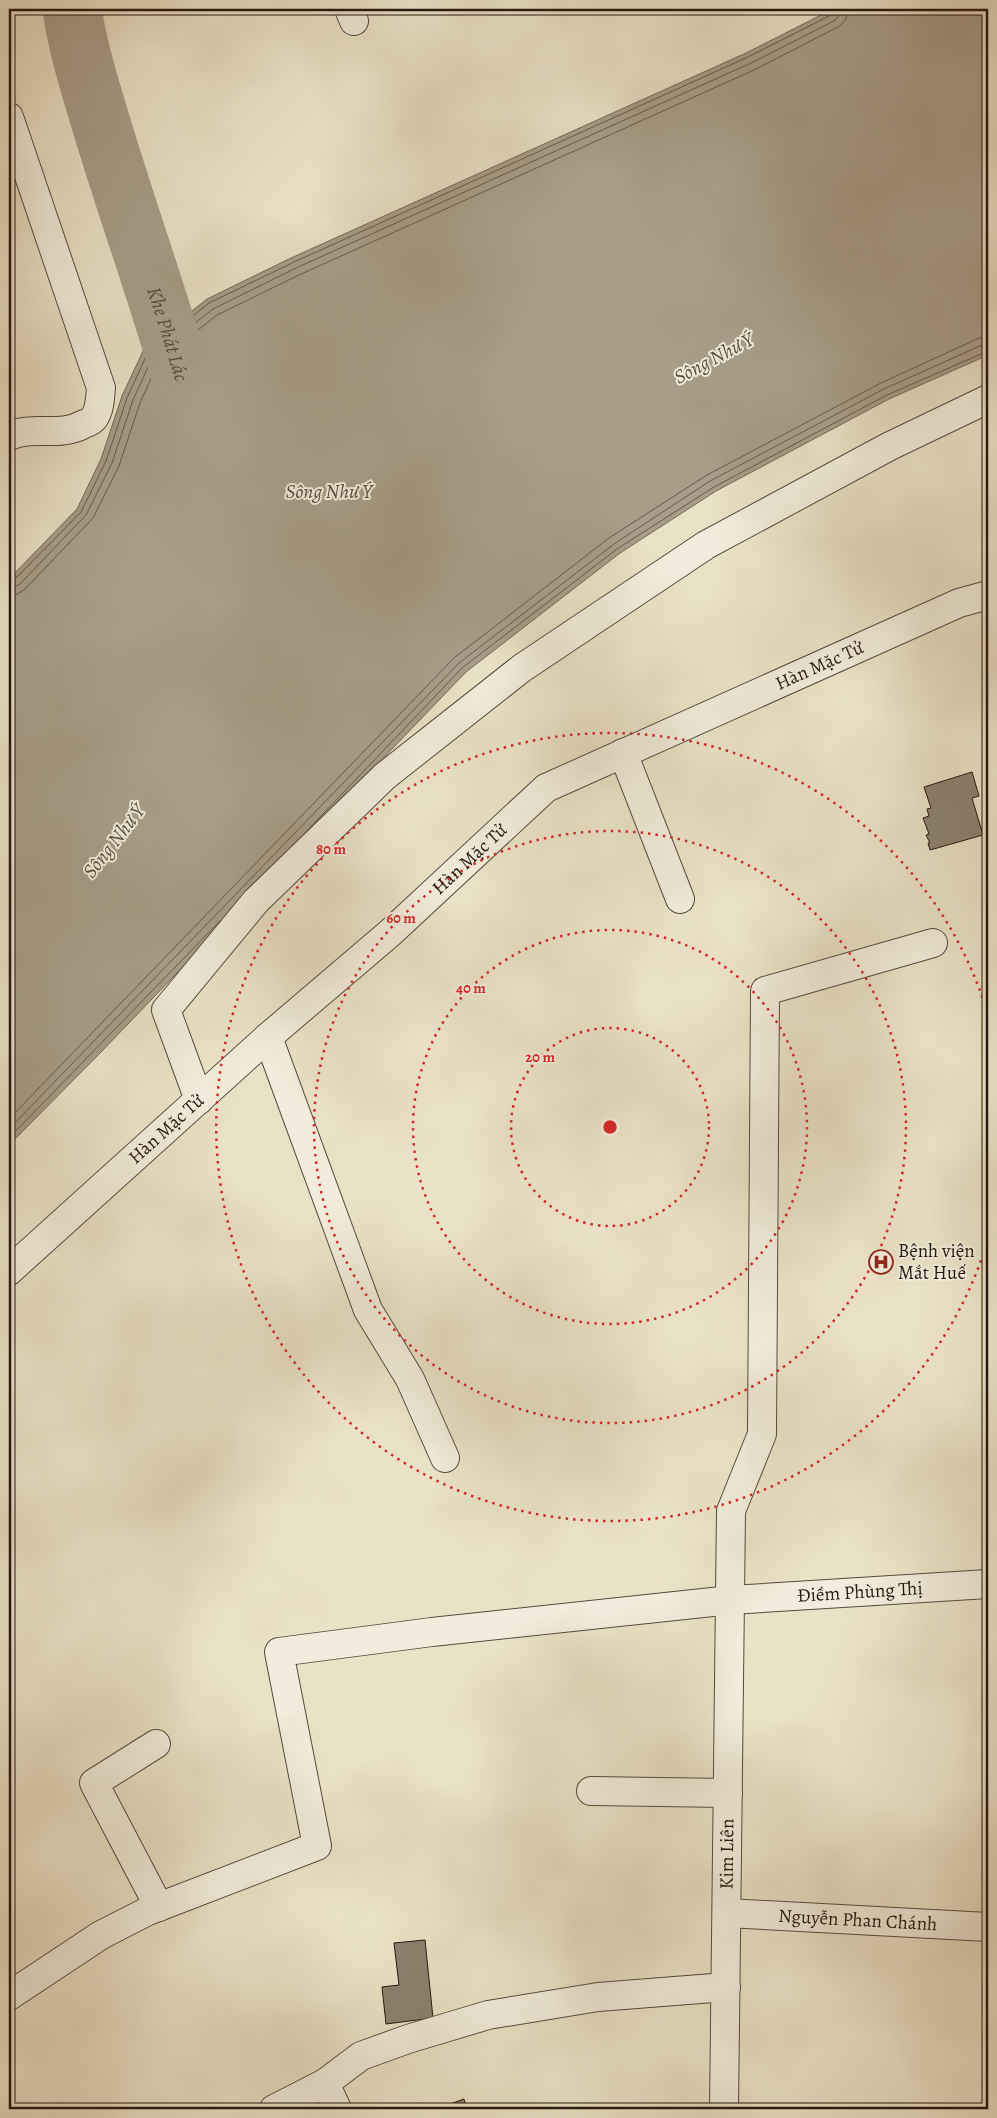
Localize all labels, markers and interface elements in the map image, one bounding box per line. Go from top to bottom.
water label: Khe Phát Lác [141,283,195,384]
water label: Sông Như Ý [669,325,760,390]
water label: Sông Như Ý [285,478,374,505]
street label: Hàn Mặc Tử [771,634,868,697]
water label: Sông Như Ý [77,797,152,884]
street label: Hàn Mặc Tử [426,817,513,901]
text: 80 m [316,839,346,859]
text: 60 m [386,908,416,928]
text: 40 m [456,978,486,998]
text: 20 m [525,1047,555,1067]
street label: Hàn Mặc Tử [123,1087,210,1170]
centre of rings [601,1118,619,1136]
place label: Bệnh viện Mắt Huế [898,1238,975,1286]
hospital icon: Bệnh viện Mắt Huế [868,1249,894,1275]
street label: Điềm Phùng Thị [796,1575,923,1609]
street label: Kim Liên [714,1818,740,1890]
street label: Nguyễn Phan Chánh [778,1903,938,1937]

